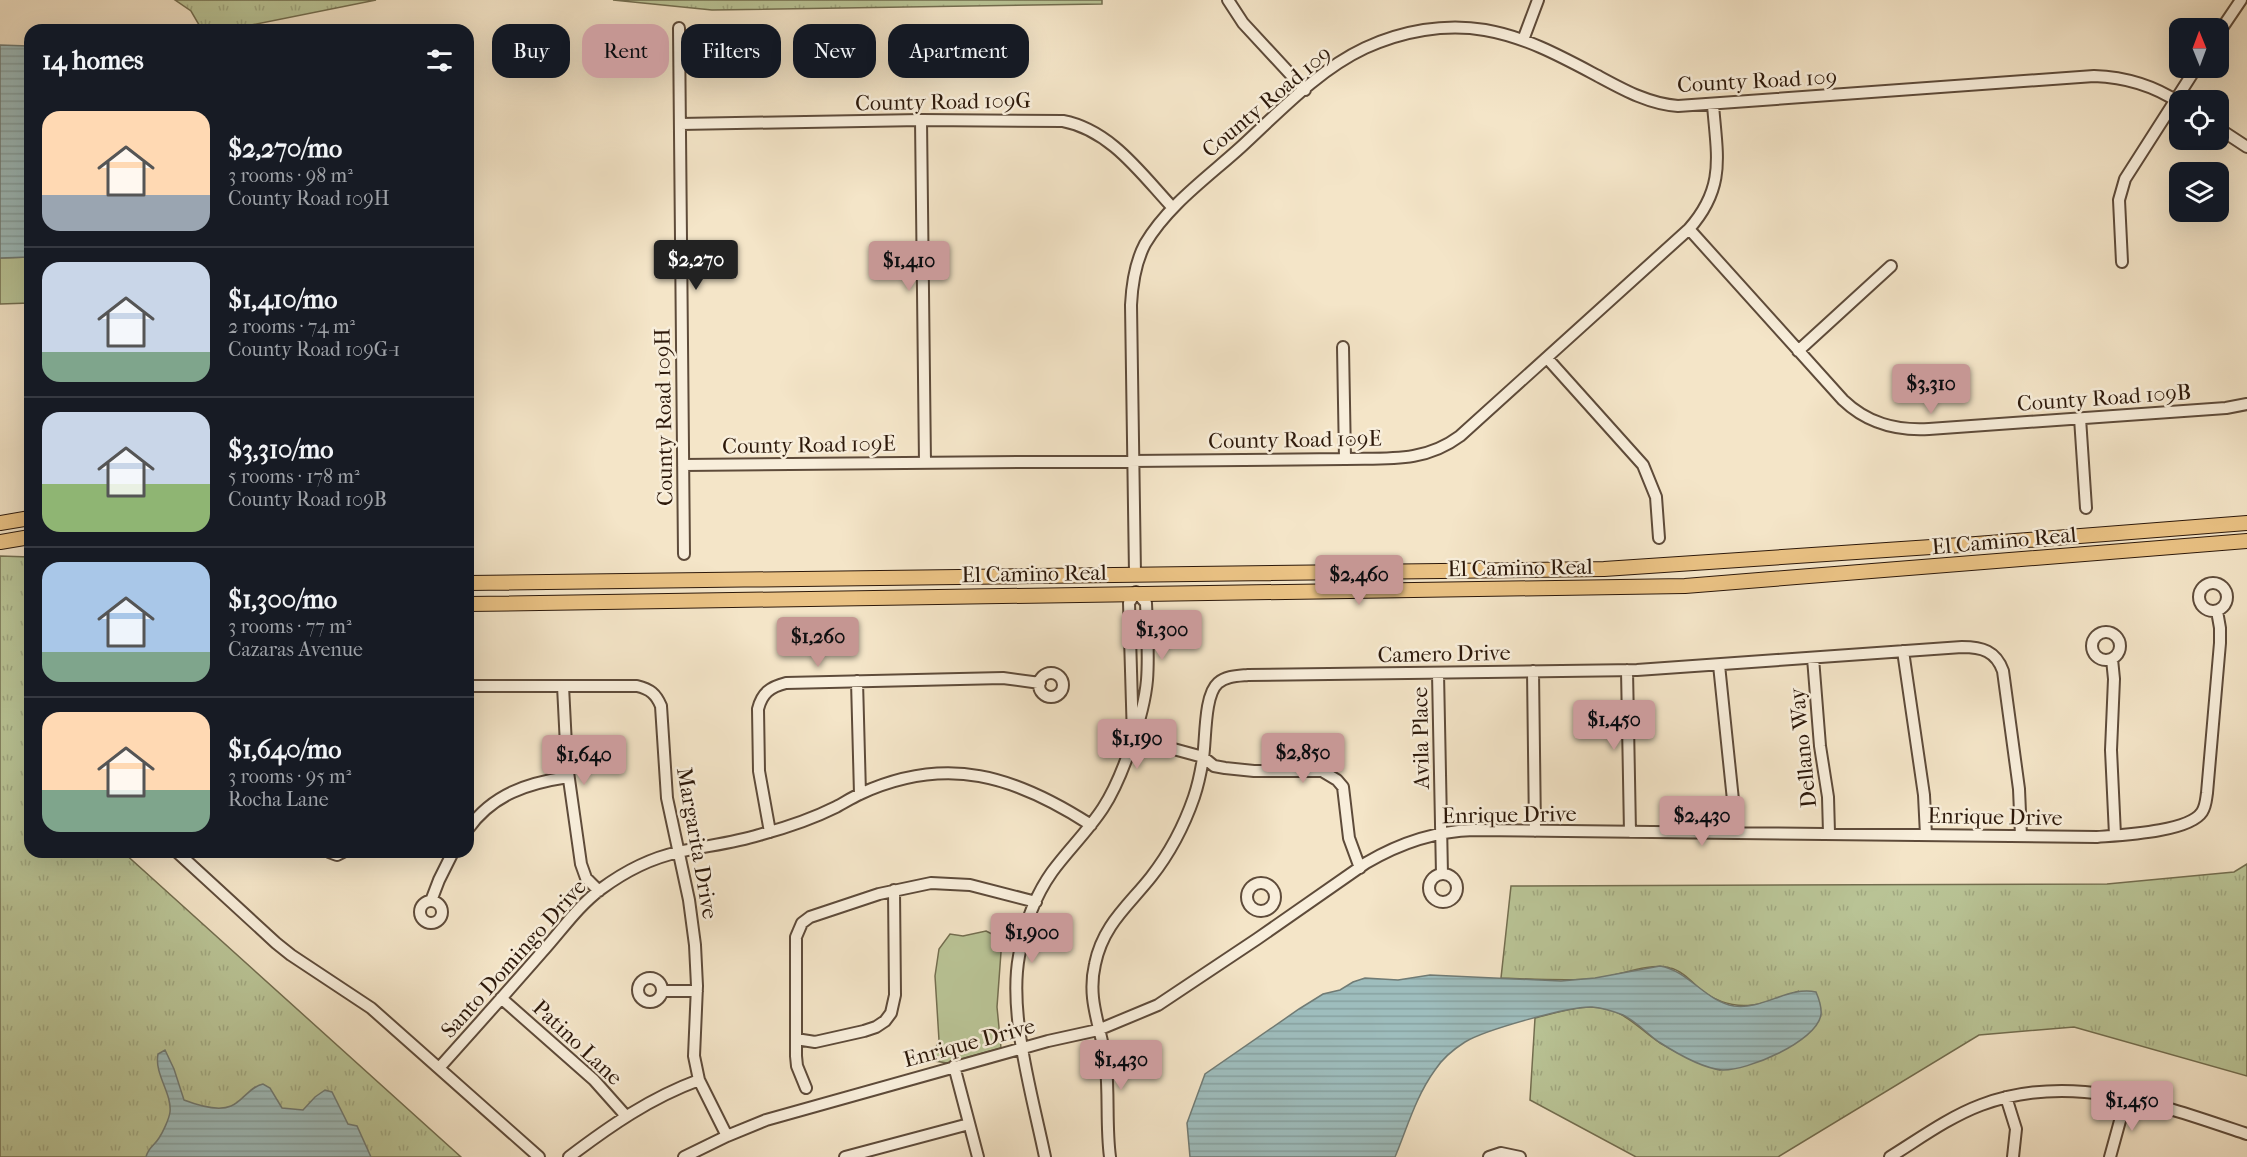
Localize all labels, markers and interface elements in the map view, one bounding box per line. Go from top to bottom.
north arrow [2169,18,2229,78]
map controls [2169,18,2229,222]
chip: Buy [492,24,570,78]
chip: Rent [582,24,669,78]
chip: Filters [681,24,781,78]
chip: New [793,24,876,78]
chip: Apartment [888,24,1029,78]
street label: County Road 109 [1197,40,1336,163]
icon: filters [423,44,456,77]
text: 14 homes [42,45,144,76]
street label: County Road 109 [1676,64,1838,98]
street label: County Road 109G [855,87,1031,117]
button: locate [2169,90,2229,150]
text: $2,270/mo [228,133,342,164]
icon: home [90,135,162,207]
button: layers [2169,162,2229,222]
text: 3 rooms · 98 m² [228,164,353,187]
text: County Road 109H [228,187,389,210]
pin: $2,270 [647,240,745,291]
pin: $1,410 [860,241,958,292]
text: $2,270 [668,248,724,271]
text: $1,410 [883,249,935,272]
text: $1,410/mo [228,284,338,315]
icon: home [90,286,162,358]
text: 2 rooms · 74 m² [228,315,355,338]
street label: County Road 109H [649,328,679,506]
text: County Road 109G-1 [228,338,400,361]
pin: $3,310 [1882,364,1980,415]
text: $3,310 [1906,372,1956,395]
street label: County Road 109B [2016,379,2192,417]
street label: County Road 109E [1208,425,1382,455]
street label: County Road 109E [722,430,896,460]
text: $3,310/mo [228,434,333,465]
icon: home [90,436,162,508]
text: 5 rooms · 178 m² [228,465,360,488]
text: County Road 109B [228,488,387,511]
street label: El Camino Real [1931,522,2078,560]
street label: El Camino Real [1447,554,1593,582]
pin: $2,460 [1310,555,1408,606]
street label: El Camino Real [961,560,1107,588]
text: $2,460 [1329,563,1389,586]
text: $1,300/mo [228,584,337,615]
icon: home [90,586,162,658]
pin: $1,300 [1113,610,1211,661]
text: 3 rooms · 77 m² [228,615,352,638]
pin: $1,260 [769,617,867,668]
text: $1,300 [1136,618,1188,641]
text: $1,260 [791,625,845,648]
text: Cazaras Avenue [228,638,363,661]
street label: Camero Drive [1377,640,1511,668]
street label: Avila Place [1407,686,1435,790]
street label: Dellano Way [1784,686,1822,809]
pin: $1,450 [1565,700,1663,751]
text: $1,450 [1587,708,1641,731]
pin: $1,190 [1088,719,1186,770]
text: $1,190 [1112,727,1162,750]
pin: $2,850 [1254,733,1352,784]
text: $1,640/mo [228,734,342,765]
pin: $1,640 [535,735,633,786]
icon: home [90,736,162,808]
text: $2,850 [1275,741,1331,764]
text: $1,640 [556,743,612,766]
text: 3 rooms · 95 m² [228,765,351,788]
street label: Margarita Drive [671,765,723,921]
text: Rocha Lane [228,788,329,811]
pin: $2,430 [1653,796,1751,847]
street label: Enrique Drive [1441,801,1577,829]
street label: Enrique Drive [1927,803,2063,831]
text: $2,430 [1673,804,1731,827]
street label: Santo Domingo Drive [436,874,592,1043]
pin: $1,900 [983,913,1081,964]
text: $1,900 [1005,921,1059,944]
street label: Patino Lane [527,995,628,1091]
street label: Enrique Drive [901,1013,1038,1073]
pin: $1,430 [1072,1040,1170,1091]
text: $1,430 [1094,1048,1148,1071]
pin: $1,450 [2083,1081,2181,1132]
text: $1,450 [2105,1089,2159,1112]

